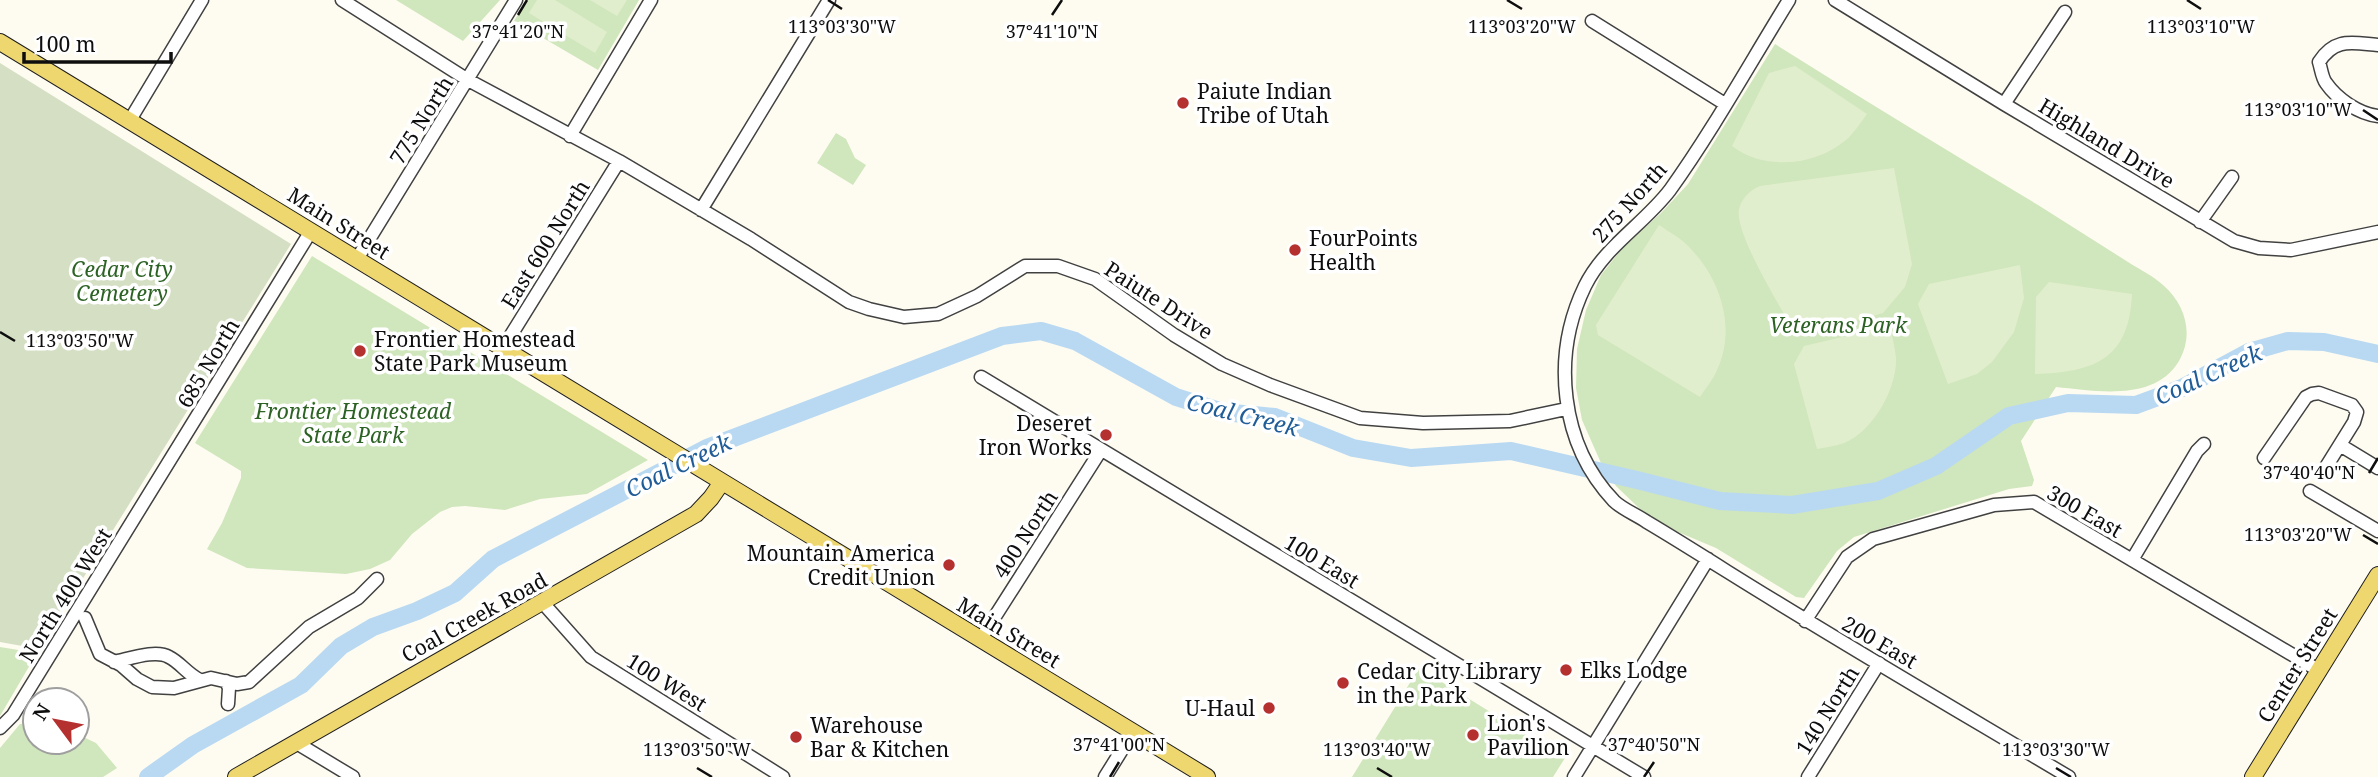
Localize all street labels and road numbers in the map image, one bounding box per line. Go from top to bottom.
street label: 775 North [383,70,459,170]
street label: Highland Drive [2034,91,2180,195]
street label: 275 North [1585,156,1673,248]
street label: East 600 North [494,174,596,314]
street label: Main Street [282,180,396,266]
street label: Paiute Drive [1099,255,1219,345]
street label: 685 North [170,313,246,413]
street label: 300 East [2042,478,2128,544]
street label: 400 North [986,485,1064,583]
street label: North 400 West [12,522,118,668]
street label: 100 East [1279,528,1365,594]
street label: Coal Creek Road [396,565,552,669]
street label: Main Street [952,590,1066,674]
street label: Center Street [2251,602,2343,728]
street label: 200 East [1837,609,1923,675]
street label: 100 West [622,646,712,718]
street label: 140 North [1789,660,1865,760]

